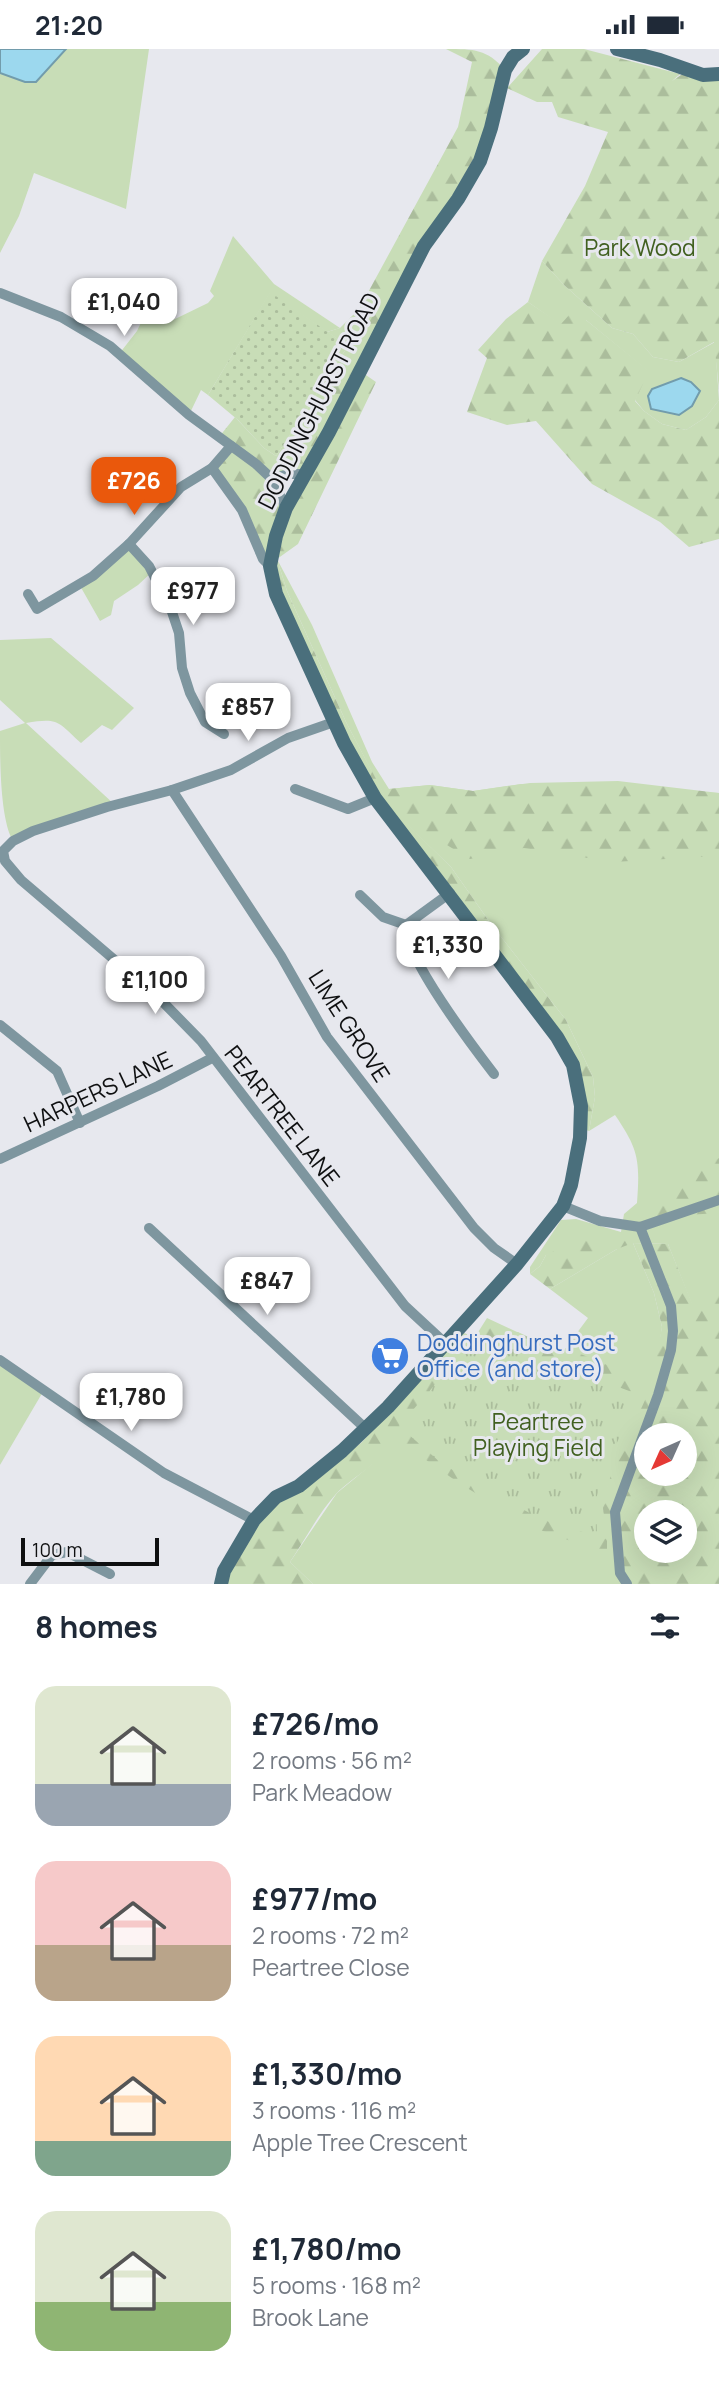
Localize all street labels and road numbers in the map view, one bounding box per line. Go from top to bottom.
street label: DODDINGHURST ROAD [250,287,387,514]
street label: LIME GROVE [302,963,398,1088]
street label: PEARTREE LANE [218,1038,348,1192]
street label: HARPERS LANE [18,1043,177,1139]

